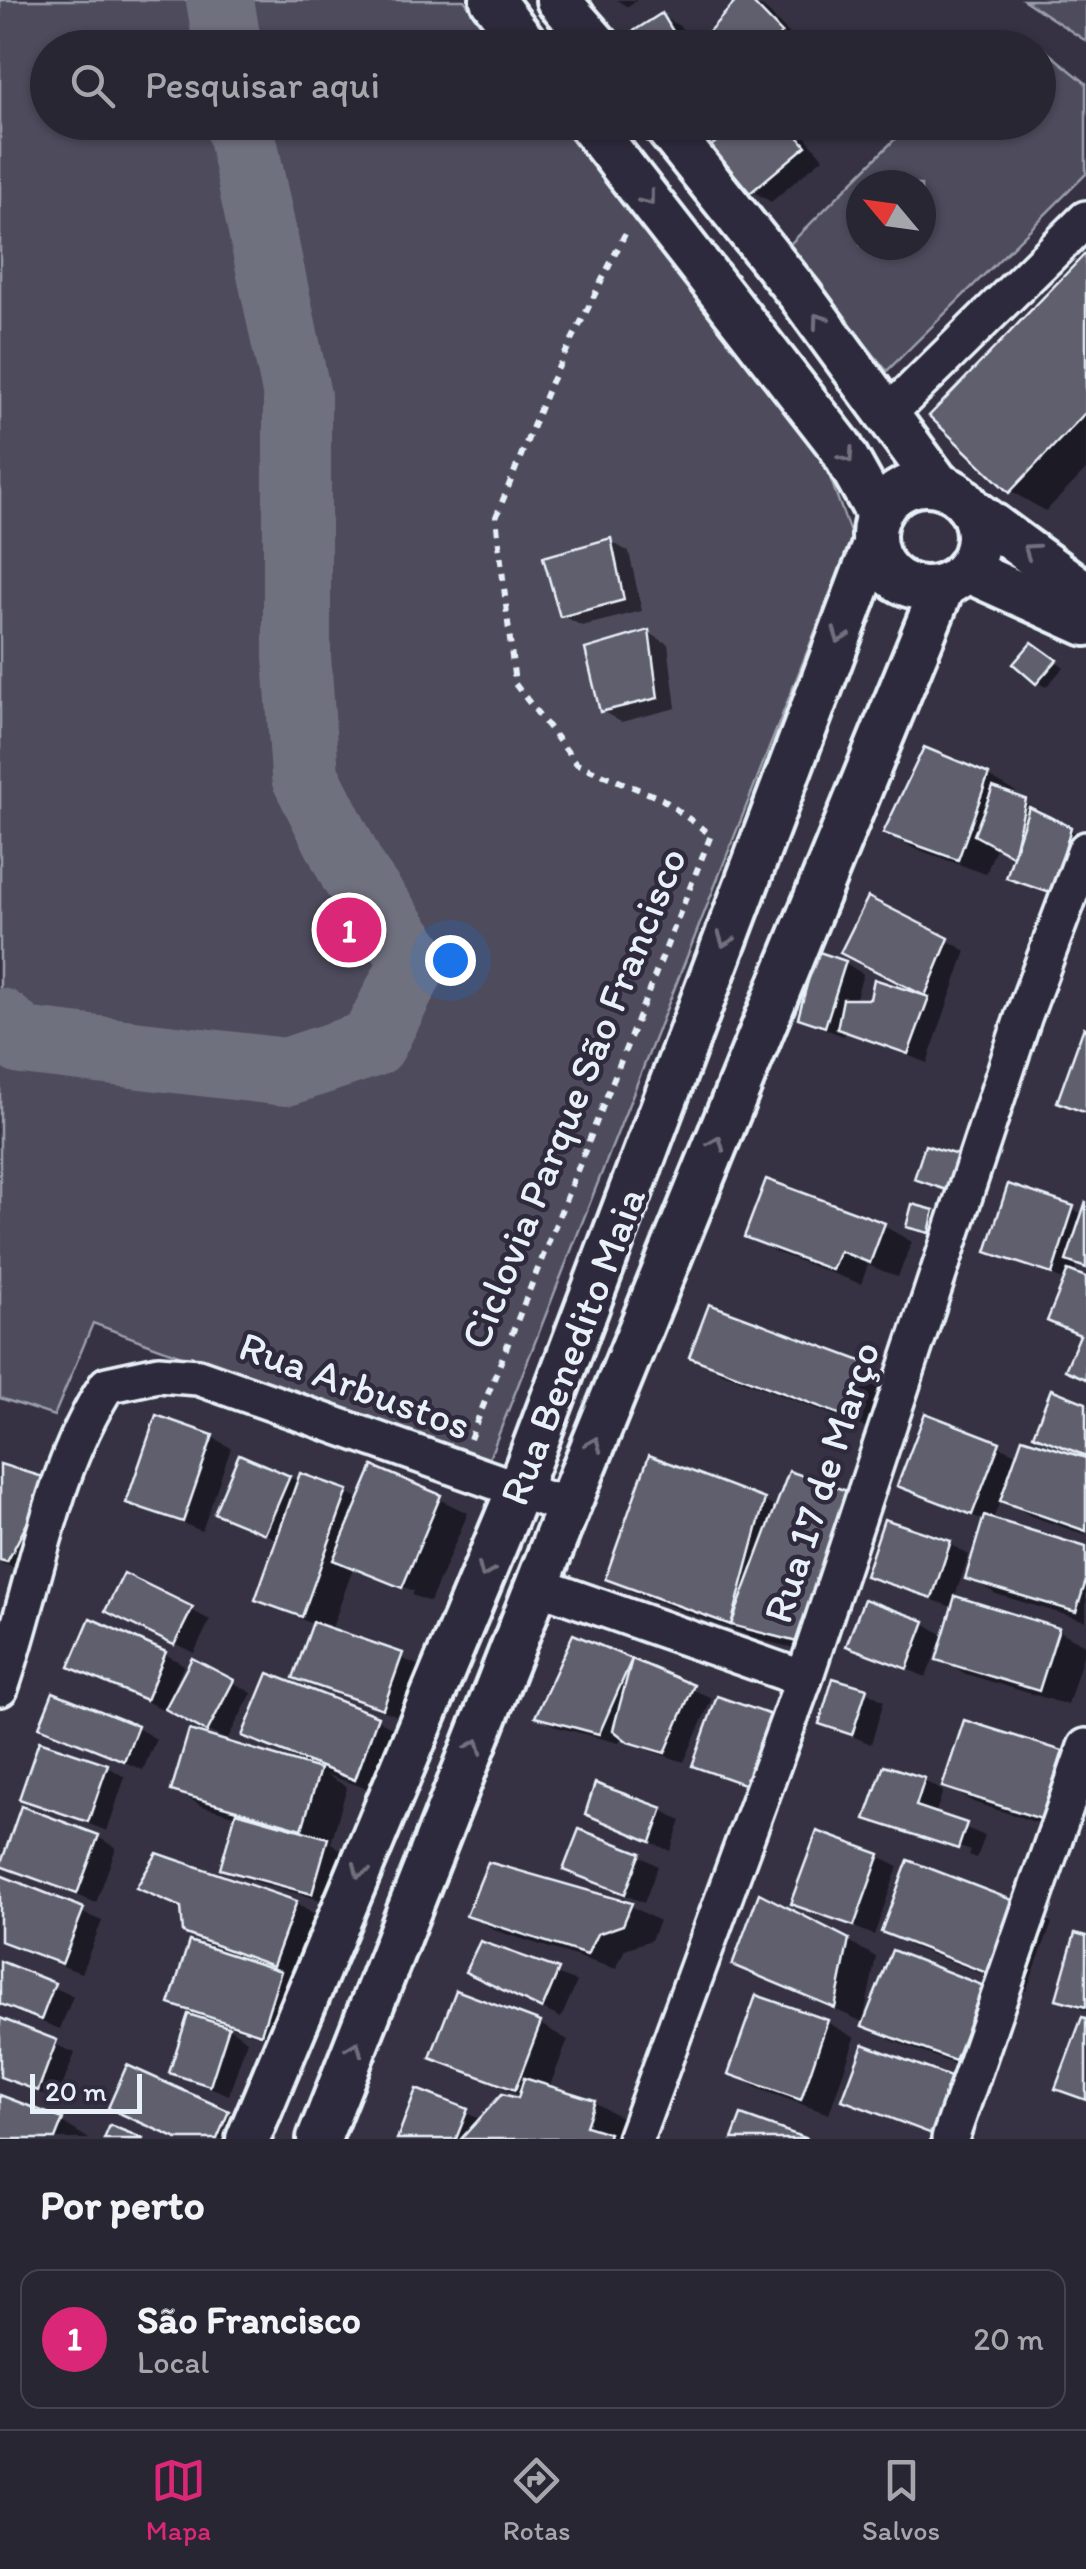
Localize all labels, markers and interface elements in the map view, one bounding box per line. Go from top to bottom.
search box [30,30,1056,140]
icon: search [65,58,120,113]
text: Pesquisar aqui [145,62,380,108]
north arrow [846,170,936,260]
one-way arrow [636,188,654,206]
one-way arrow [813,313,830,331]
one-way arrow [835,445,853,464]
one-way arrow [1023,544,1042,562]
one-way arrow [831,626,851,644]
street label: Ciclovia Parque São Francisco [449,840,697,1356]
pin: 1 [316,892,382,968]
one-way arrow [717,930,737,948]
your location [425,935,476,986]
one-way arrow [705,1135,725,1153]
street label: Rua Benedito Maia [488,1180,656,1512]
street label: Rua Arbustos [232,1320,478,1450]
street label: Rua 17 de Março [751,1335,891,1629]
one-way arrow [583,1436,603,1454]
one-way arrow [476,1561,496,1579]
one-way arrow [463,1739,484,1756]
one-way arrow [352,1861,372,1879]
one-way arrow [344,2041,364,2058]
scale bar [30,2069,142,2114]
text: 20 m [45,2074,107,2108]
text: Por perto [40,2179,205,2230]
text: São Francisco [137,2297,361,2343]
text: 1 [67,2320,82,2358]
text: 20 m [973,2320,1044,2358]
text: Local [137,2343,209,2381]
tab: Mapa [146,2453,211,2547]
tab: Rotas [503,2453,570,2547]
tab: Salvos [862,2453,940,2547]

